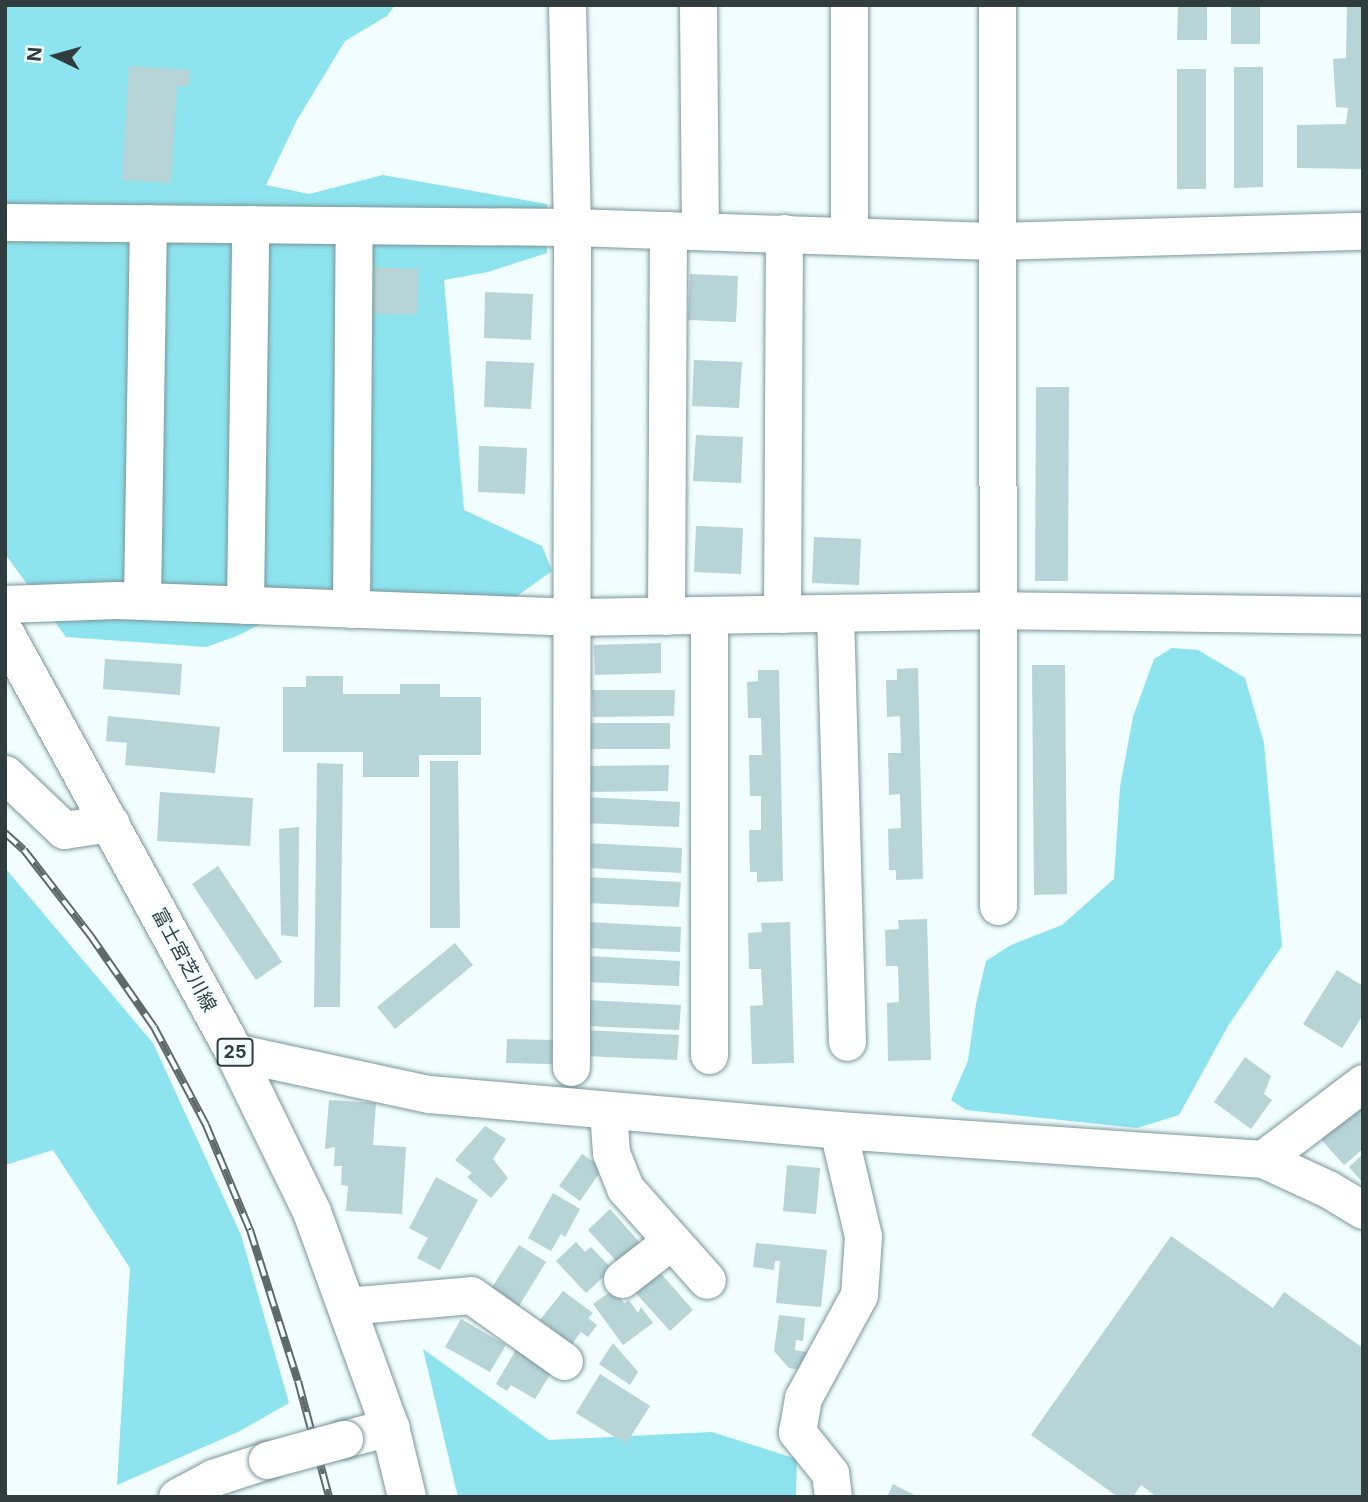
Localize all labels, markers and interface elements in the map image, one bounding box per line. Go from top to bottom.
north arrow [21,21,91,91]
text: N [22,46,47,62]
street label: 富士宮芝川線 [147,904,221,1016]
road number: 25 [216,1037,254,1066]

